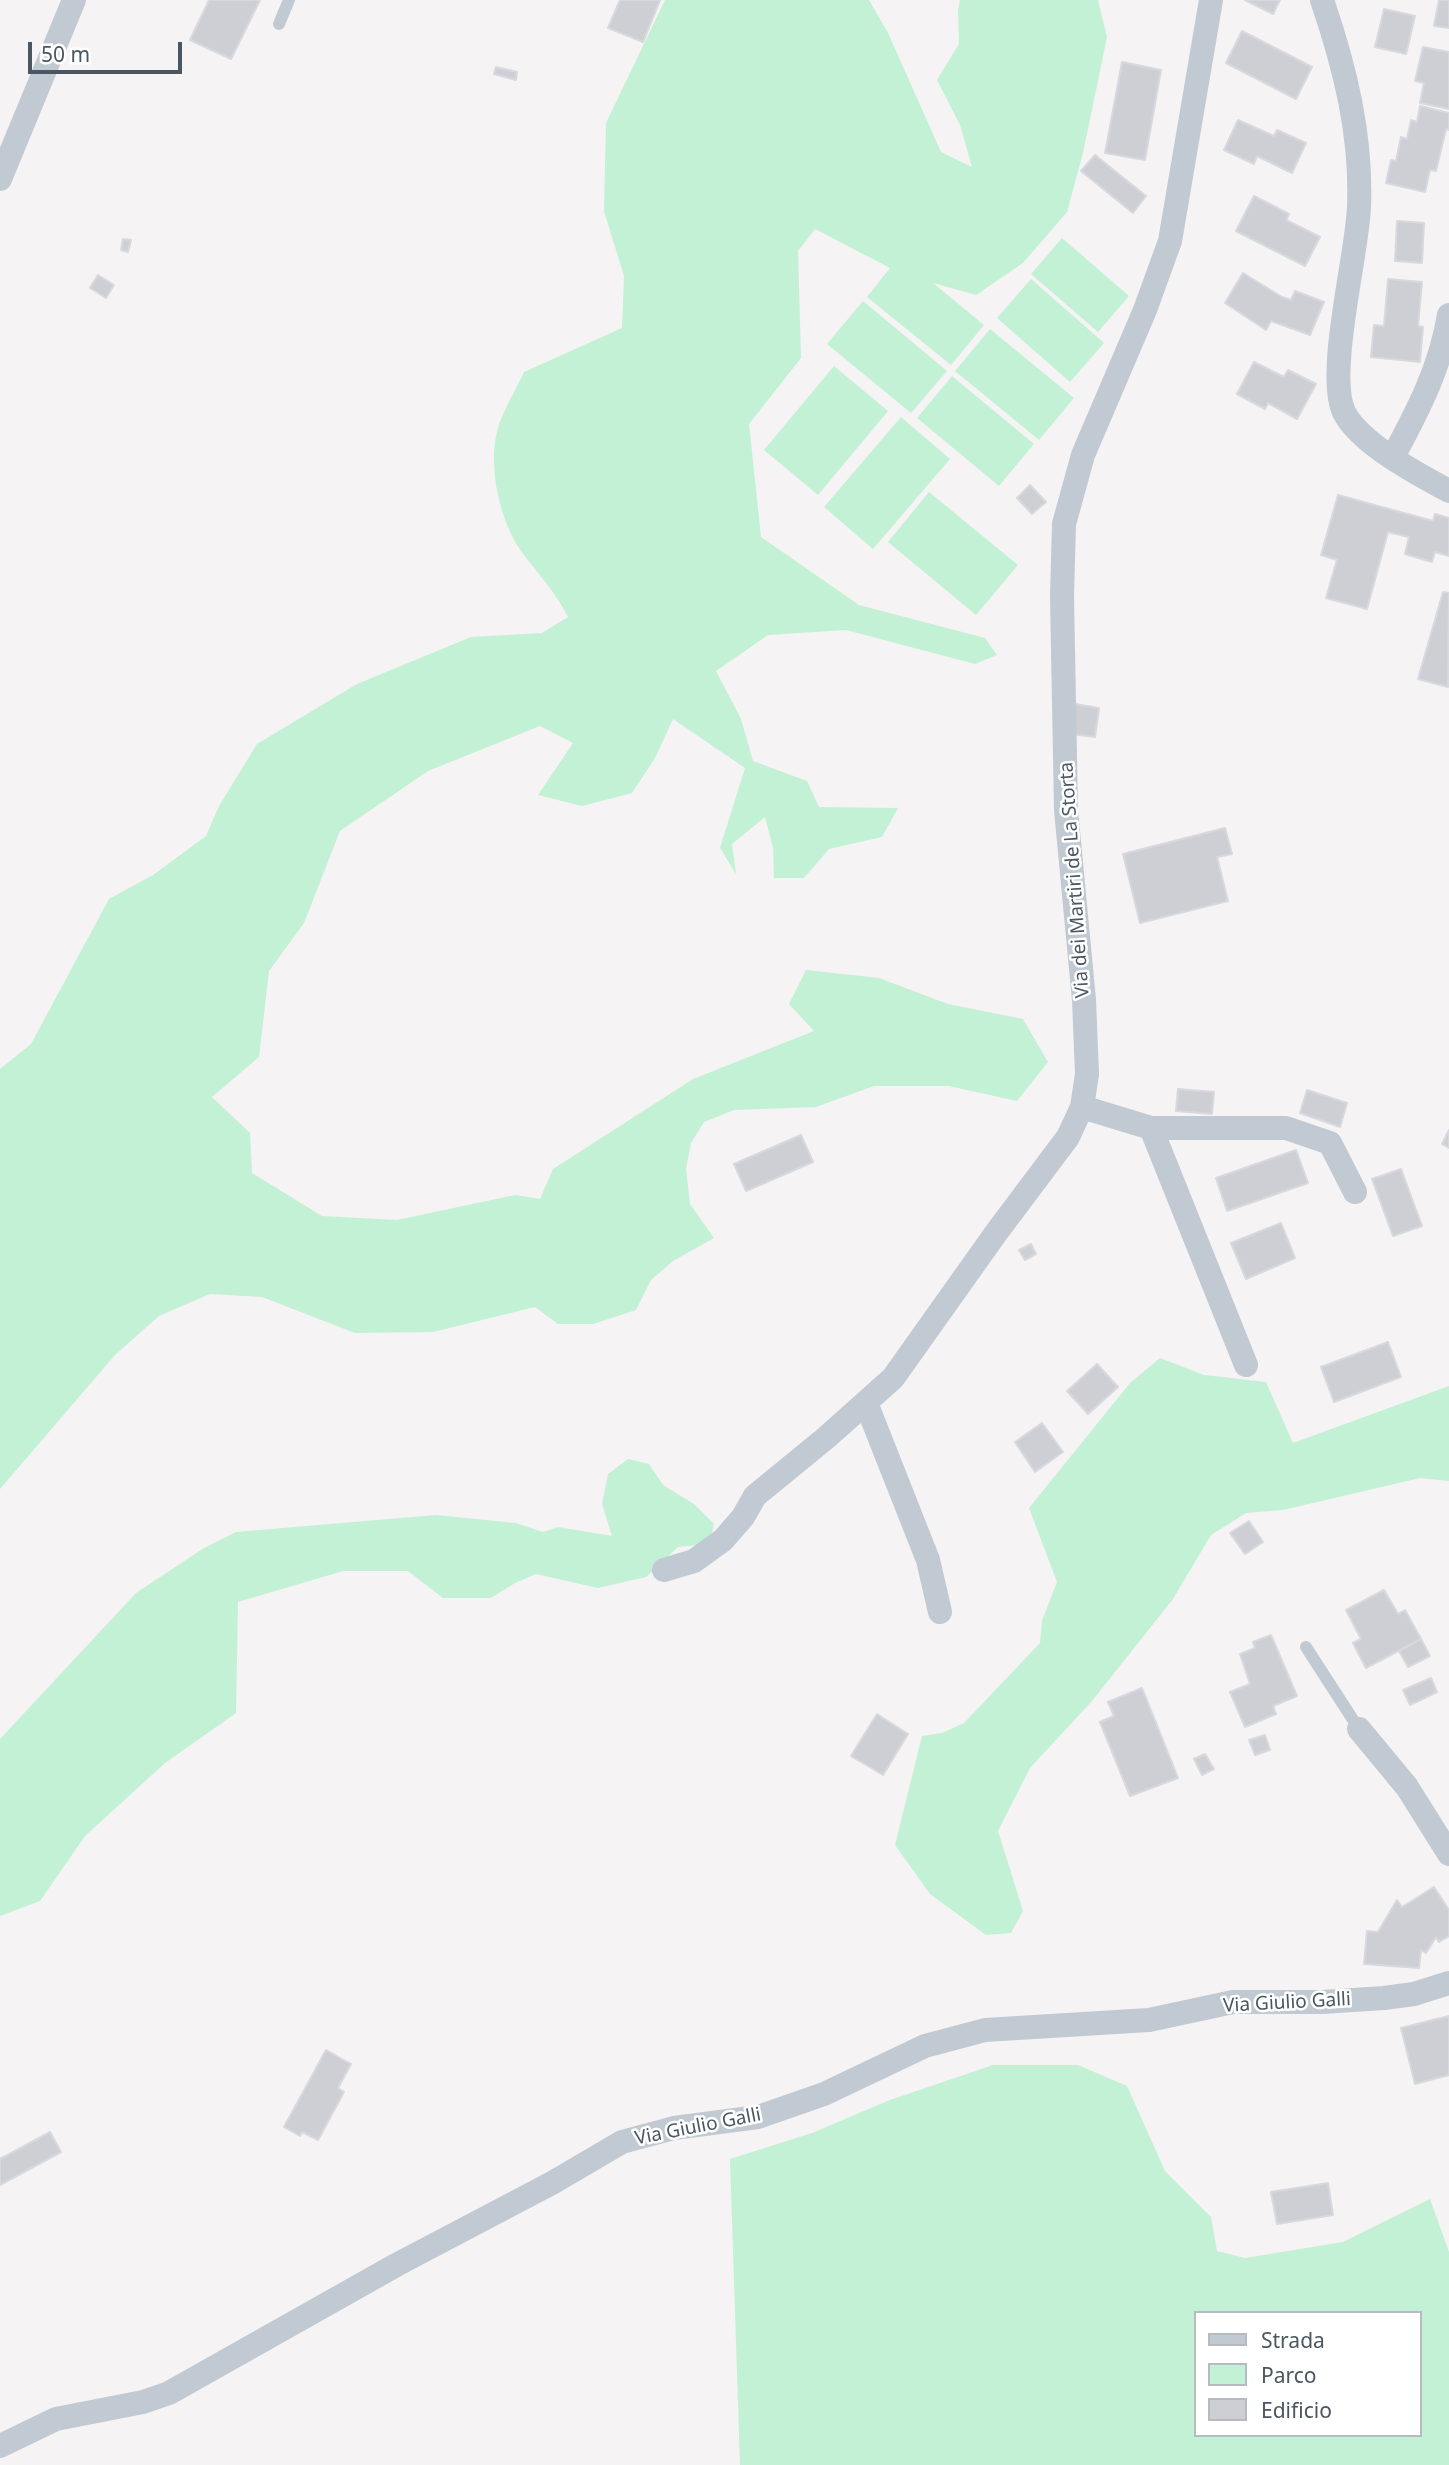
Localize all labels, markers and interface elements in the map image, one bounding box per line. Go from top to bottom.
scale bar [32,28,186,72]
text: 50 m [41,40,90,68]
street label: Via dei Martiri de La Storta [1055,761,1095,999]
street label: Via Giulio Galli [1223,1988,1351,2018]
street label: Via Giulio Galli [633,2104,763,2150]
legend [1194,2311,1421,2437]
text: Strada [1261,2326,1325,2354]
text: Parco [1261,2361,1317,2389]
text: Edificio [1261,2396,1332,2424]

